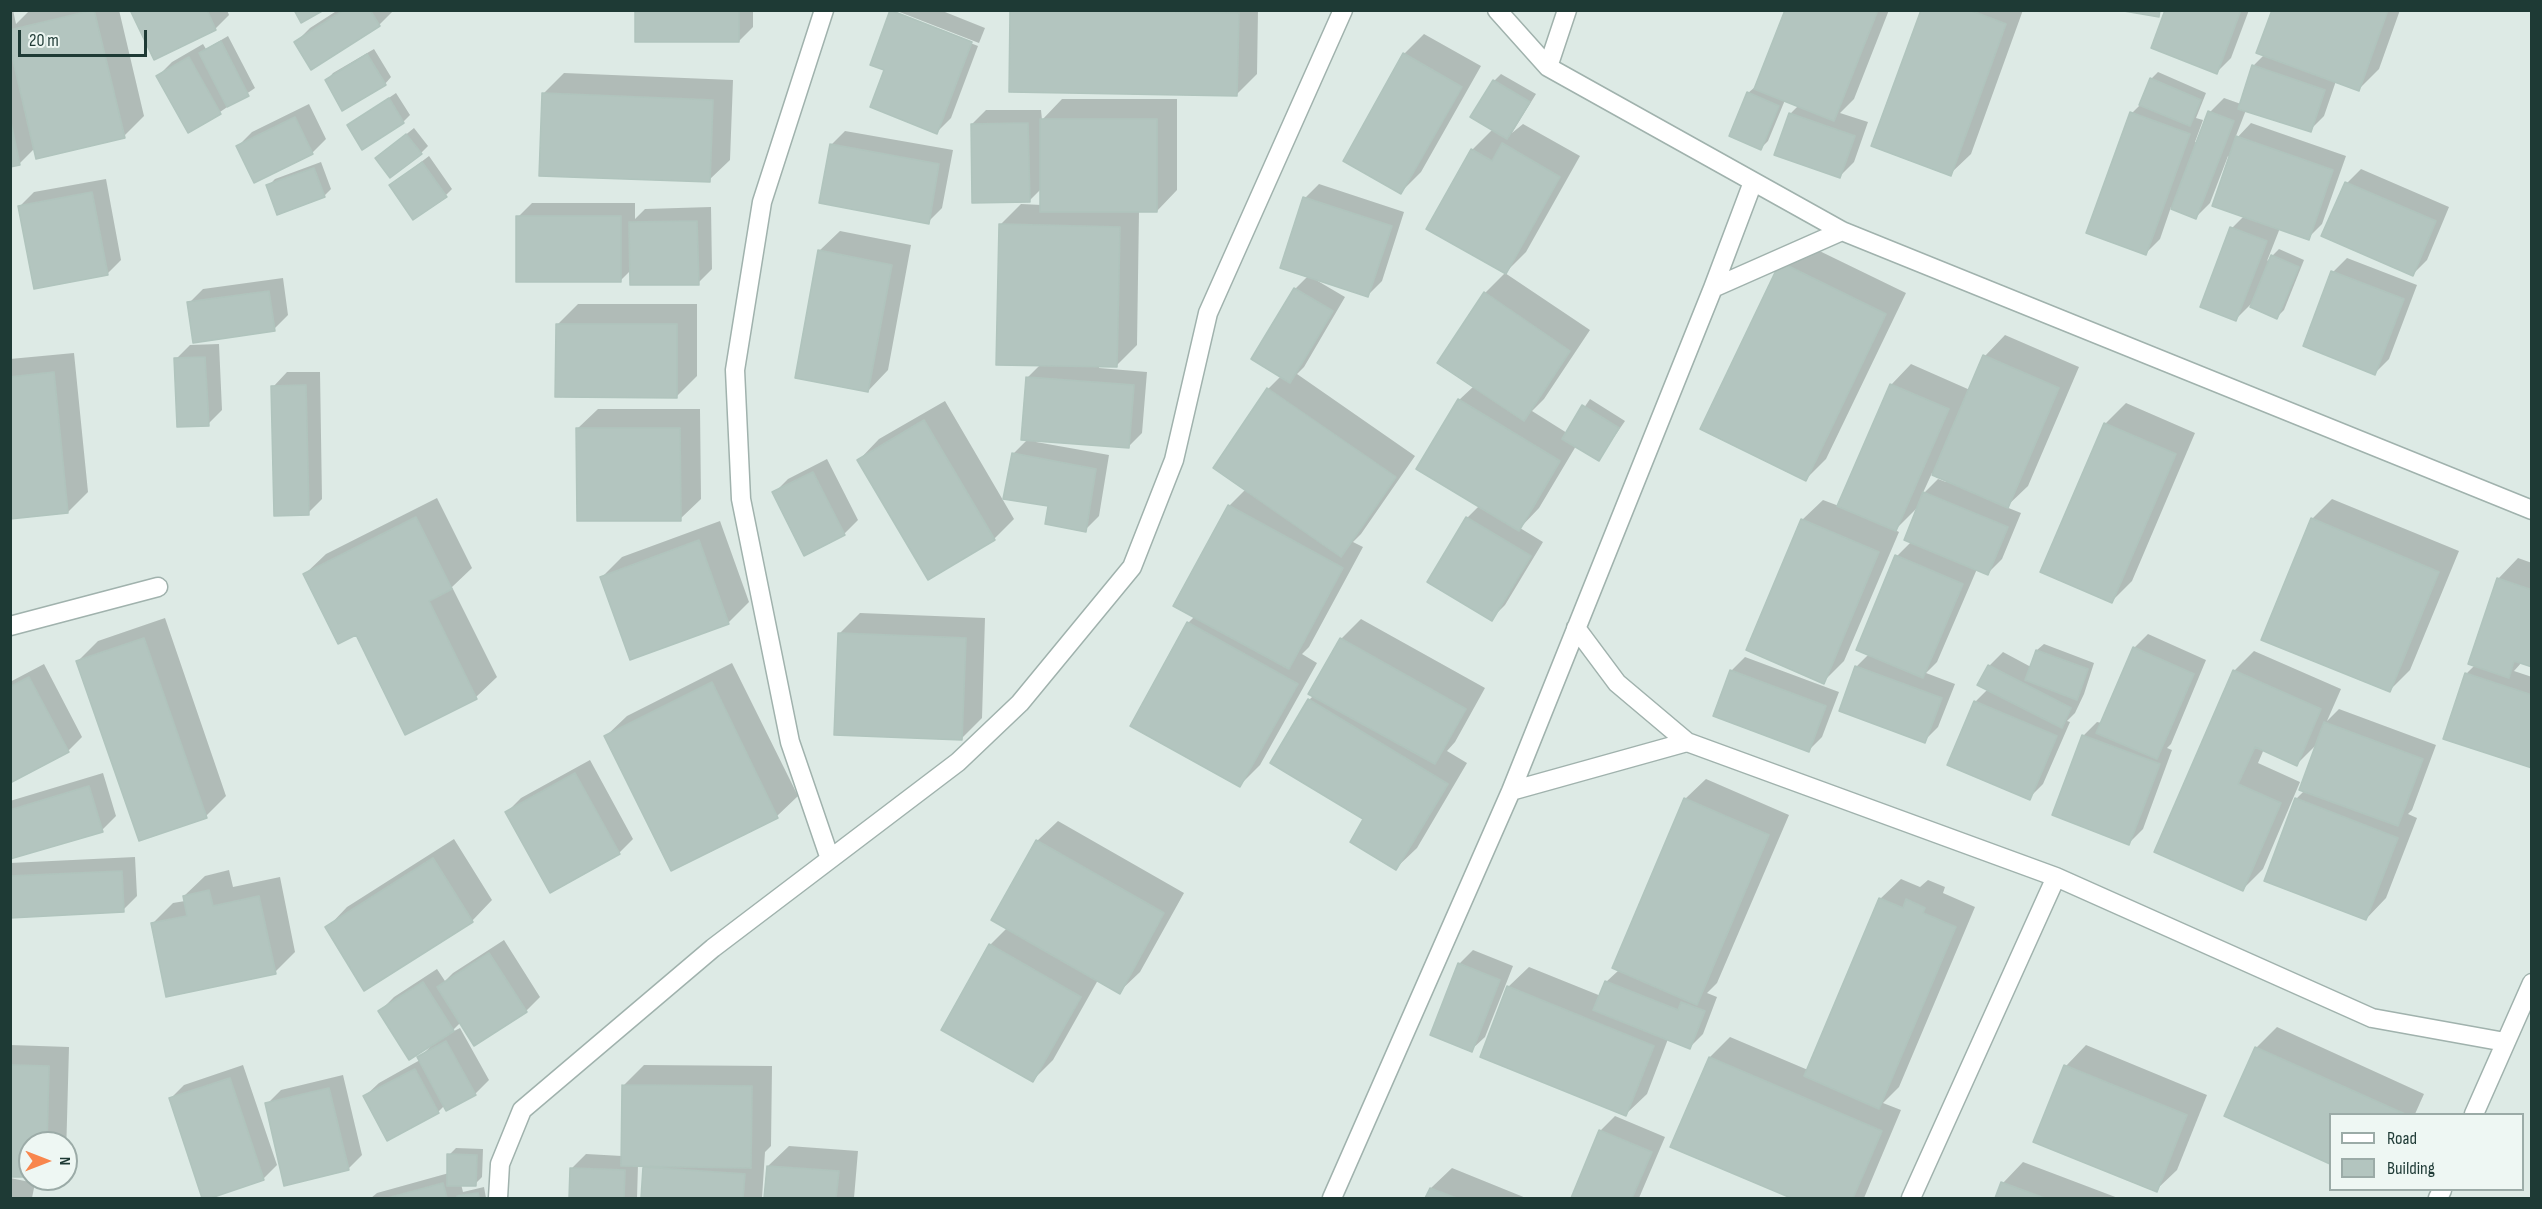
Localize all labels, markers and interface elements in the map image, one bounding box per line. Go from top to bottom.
scale bar [21,18,150,56]
text: 20 m [29,30,59,51]
legend [2329,1113,2524,1191]
text: Road [2387,1128,2417,1149]
north arrow [18,1131,78,1191]
text: N [55,1157,74,1165]
text: Building [2387,1158,2435,1179]

